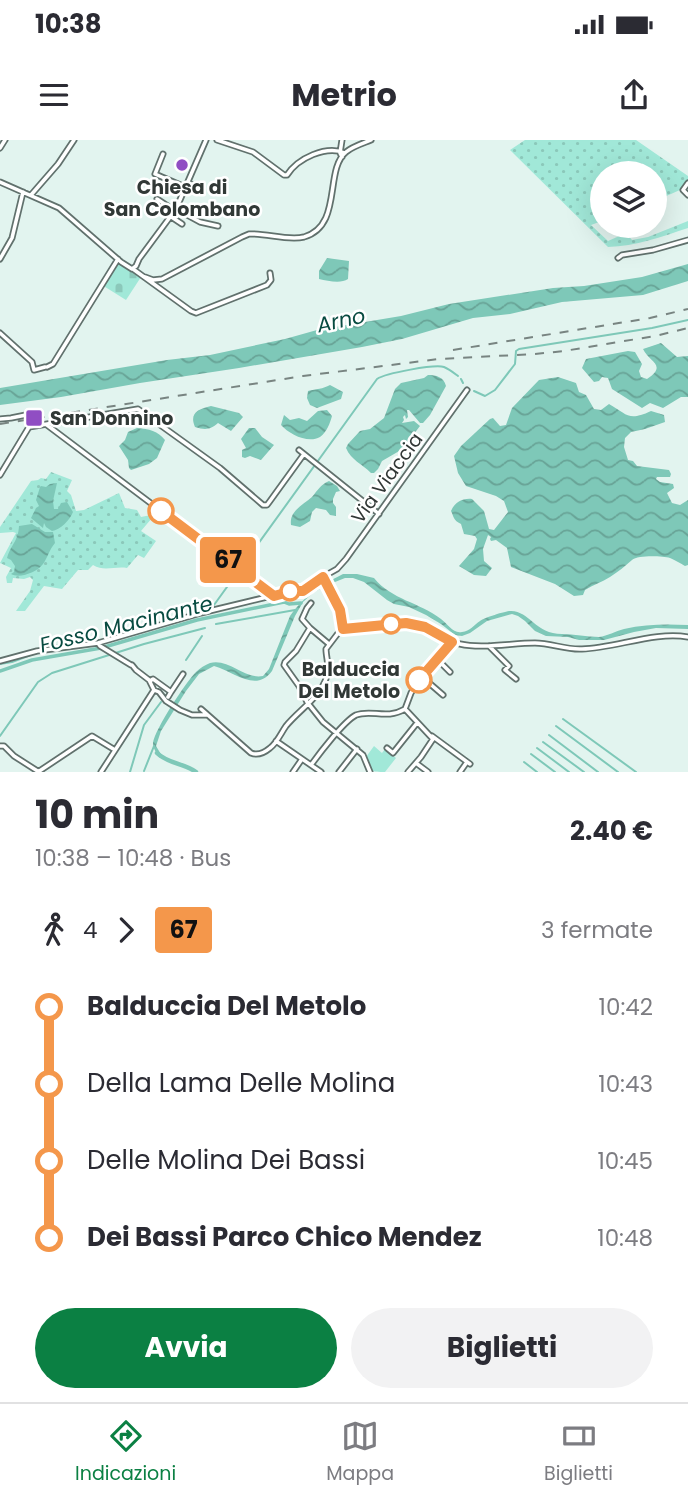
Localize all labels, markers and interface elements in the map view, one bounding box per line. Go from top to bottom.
text: 10:38 [35,6,102,42]
text: Metrio [291,72,397,117]
icon: menu [35,76,73,114]
icon: share [615,76,653,114]
marker: Chiesa di San Colombano [174,157,190,173]
map controls [590,161,667,238]
button: layers [590,161,667,238]
place label: Chiesa di San Colombano [104,174,260,223]
water label: Arno [313,301,368,339]
place label: San Donnino [50,405,173,432]
marker: San Donnino [24,408,44,428]
street label: Via Viaccia [345,427,429,529]
unlabelled marker [148,498,174,524]
line badge: 67 [196,537,260,583]
text: 67 [214,543,242,576]
unlabelled marker [280,581,300,601]
water label: Fosso Macinante [36,588,216,660]
unlabelled marker [381,614,401,634]
place label: Balduccia Del Metolo [298,656,400,705]
marker: Balduccia Del Metolo [406,667,432,693]
text: 10 min [35,788,159,841]
text: 2.40 € [570,813,653,849]
text: 10:38 – 10:48 · Bus [35,842,231,874]
icon: walk [35,911,73,949]
icon: forward [107,911,145,949]
text: 67 [169,913,198,946]
text: 4 [83,914,97,946]
text: 3 fermate [541,914,653,946]
text: Balduccia Del Metolo [87,988,366,1024]
text: 10:42 [599,991,653,1023]
text: Della Lama Delle Molina [87,1065,395,1101]
text: 10:43 [598,1068,653,1100]
text: Delle Molina Dei Bassi [87,1142,365,1178]
text: 10:45 [597,1145,653,1177]
text: Dei Bassi Parco Chico Mendez [87,1219,482,1255]
text: 10:48 [597,1222,653,1254]
button: Avvia [35,1308,337,1388]
button: Biglietti [351,1308,653,1388]
tab: Indicazioni [75,1417,176,1488]
tab: Mappa [326,1417,394,1488]
tab: Biglietti [544,1417,613,1488]

